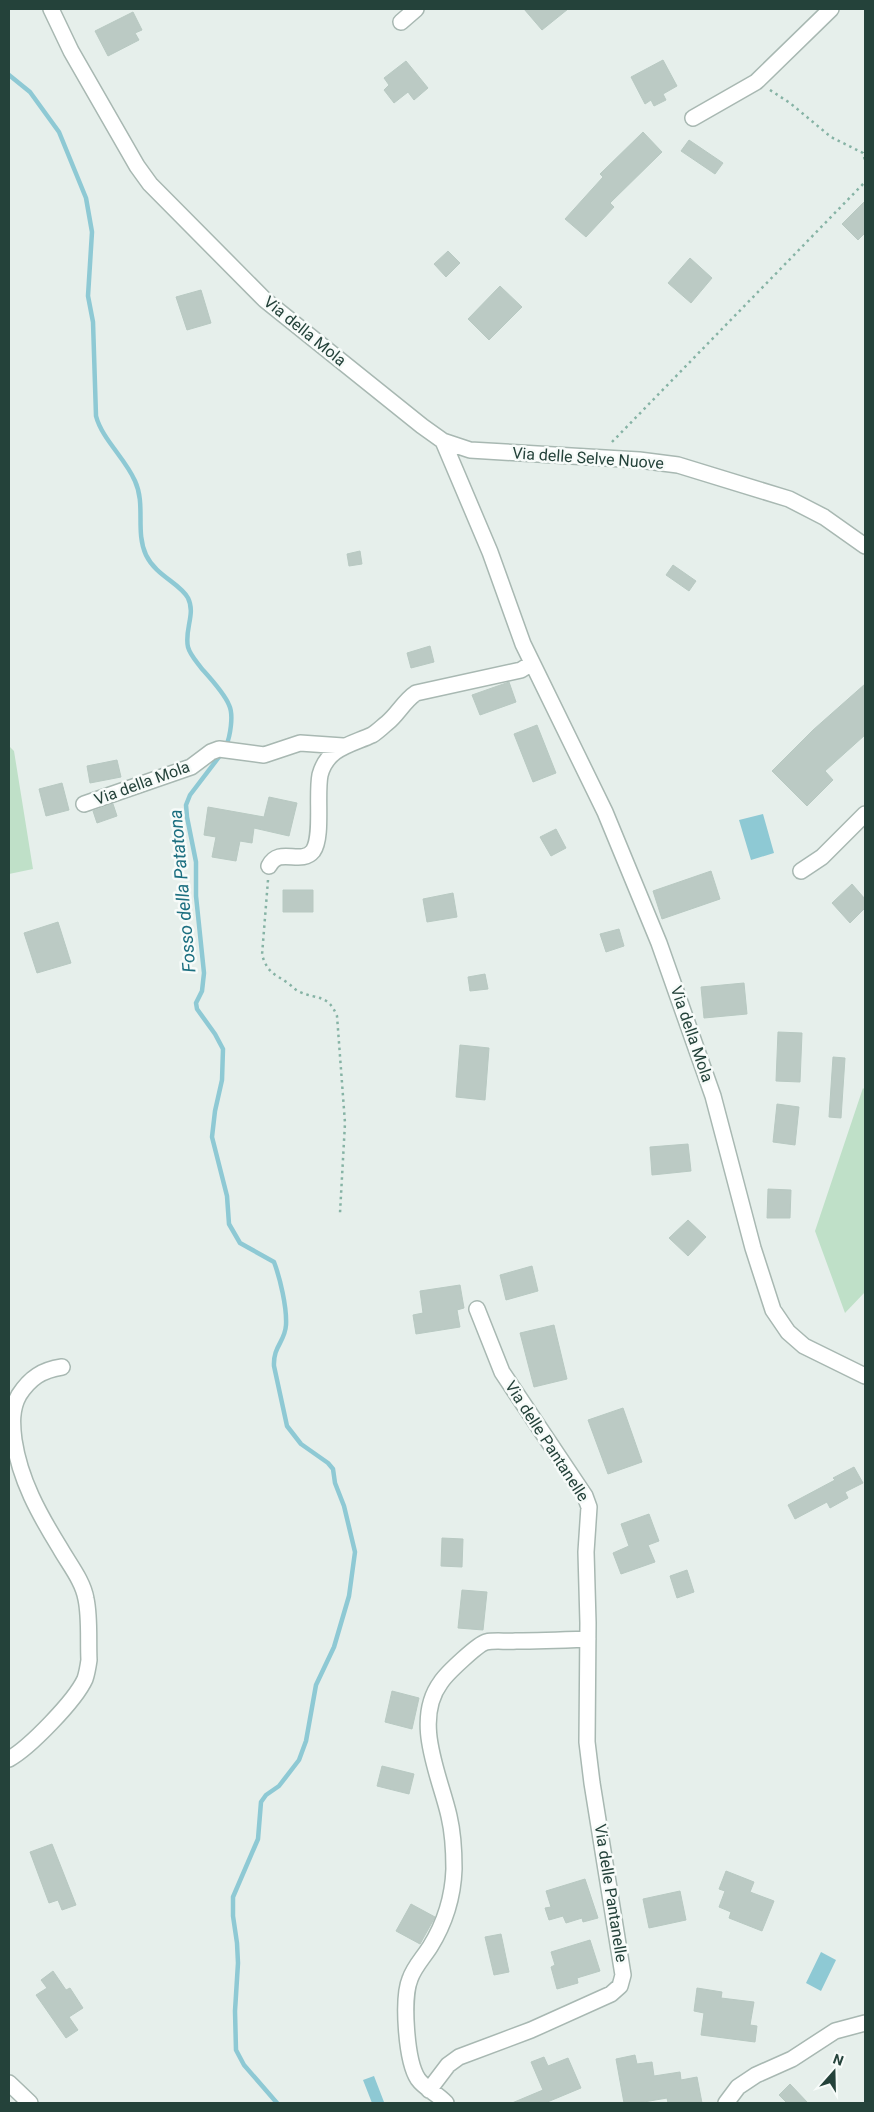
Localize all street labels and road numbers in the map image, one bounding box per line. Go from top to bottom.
street label: Via della Mola [260,292,350,370]
street label: Via delle Selve Nuove [512,443,664,473]
street label: Via della Mola [92,757,192,809]
street label: Via della Mola [667,983,717,1085]
street label: Via delle Pantanelle [501,1377,593,1505]
street label: Via delle Pantanelle [591,1823,631,1963]

